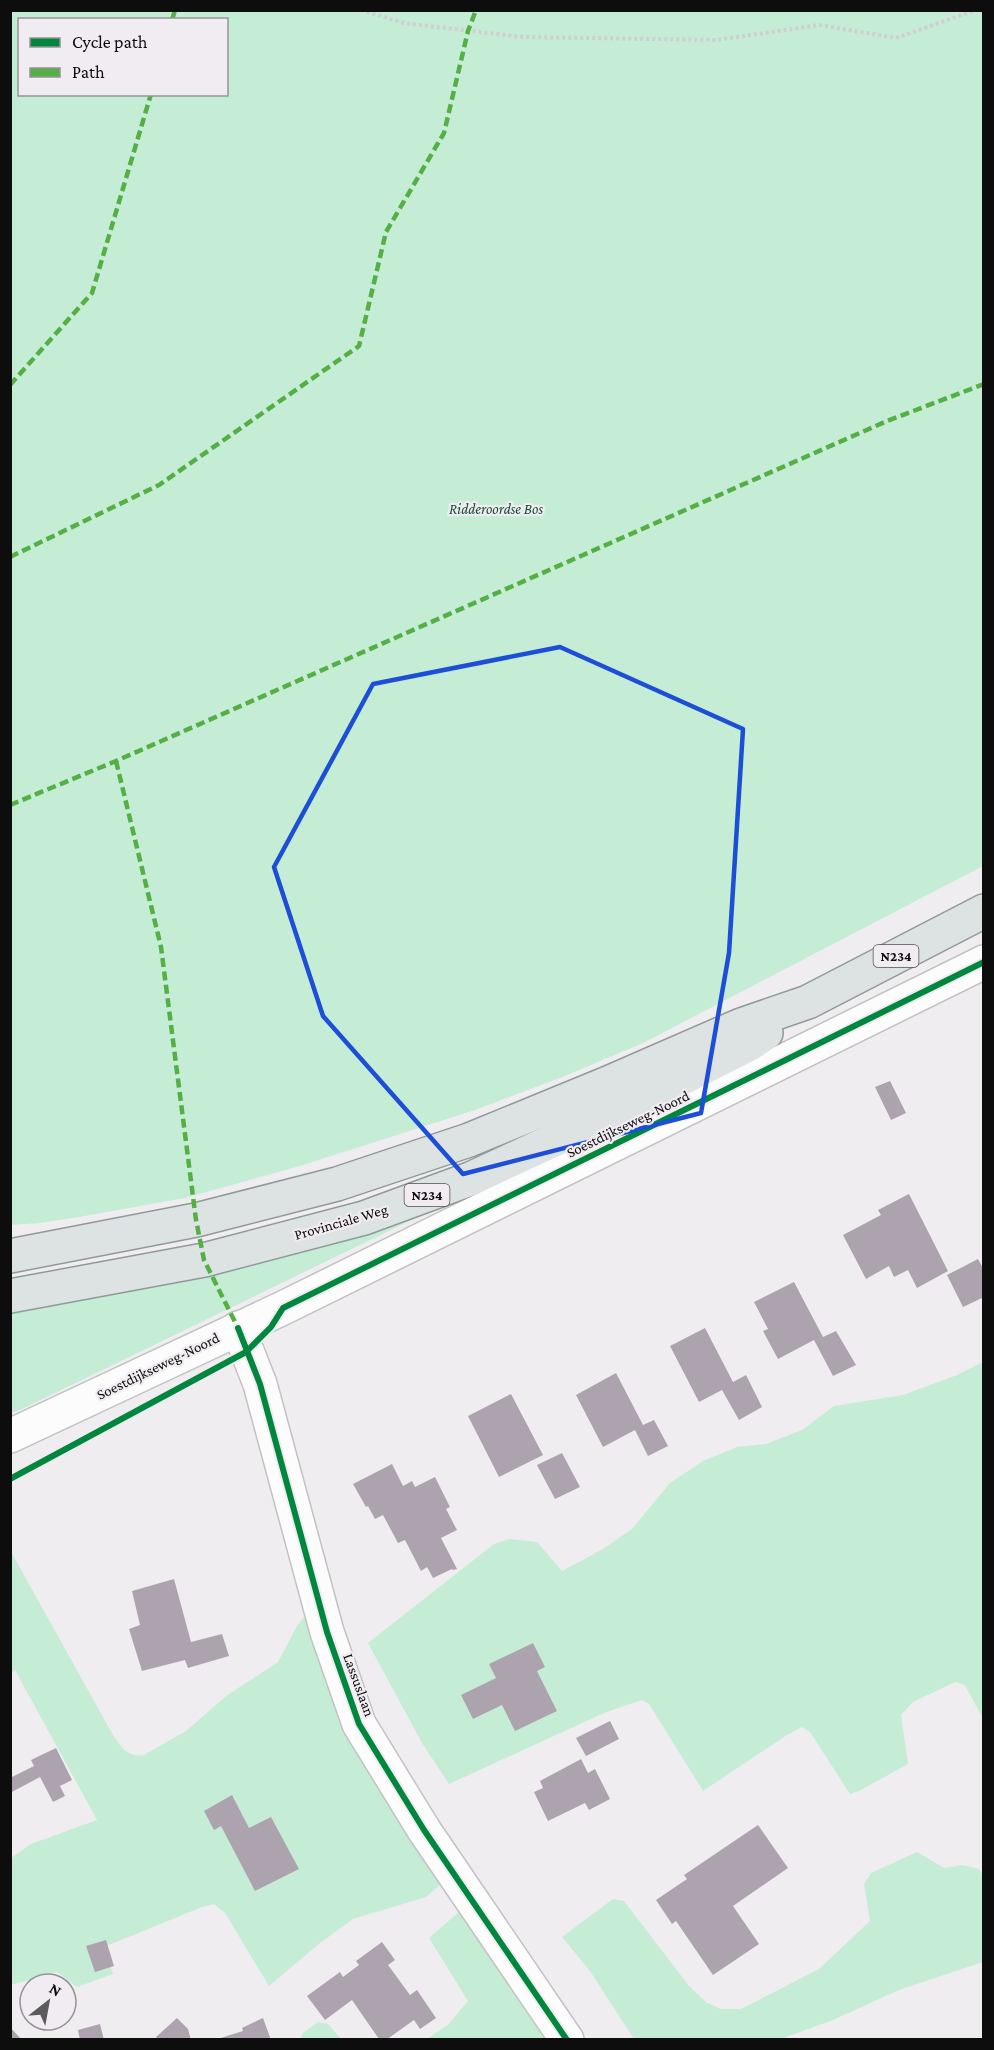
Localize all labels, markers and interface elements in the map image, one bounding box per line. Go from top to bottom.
legend [18,18,228,96]
text: Cycle path [72,32,148,52]
text: Path [72,62,105,82]
park label: Ridderoordse Bos [449,501,543,517]
road number: N234 [874,945,918,967]
street label: Soestdijkseweg-Noord [564,1087,693,1162]
road number: N234 [404,1184,450,1206]
street label: Provinciale Weg [293,1201,390,1244]
street label: Soestdijkseweg-Noord [94,1329,223,1404]
street label: Lassuslaan [340,1651,378,1719]
north arrow [18,1972,78,2032]
text: N [46,1979,65,2000]

